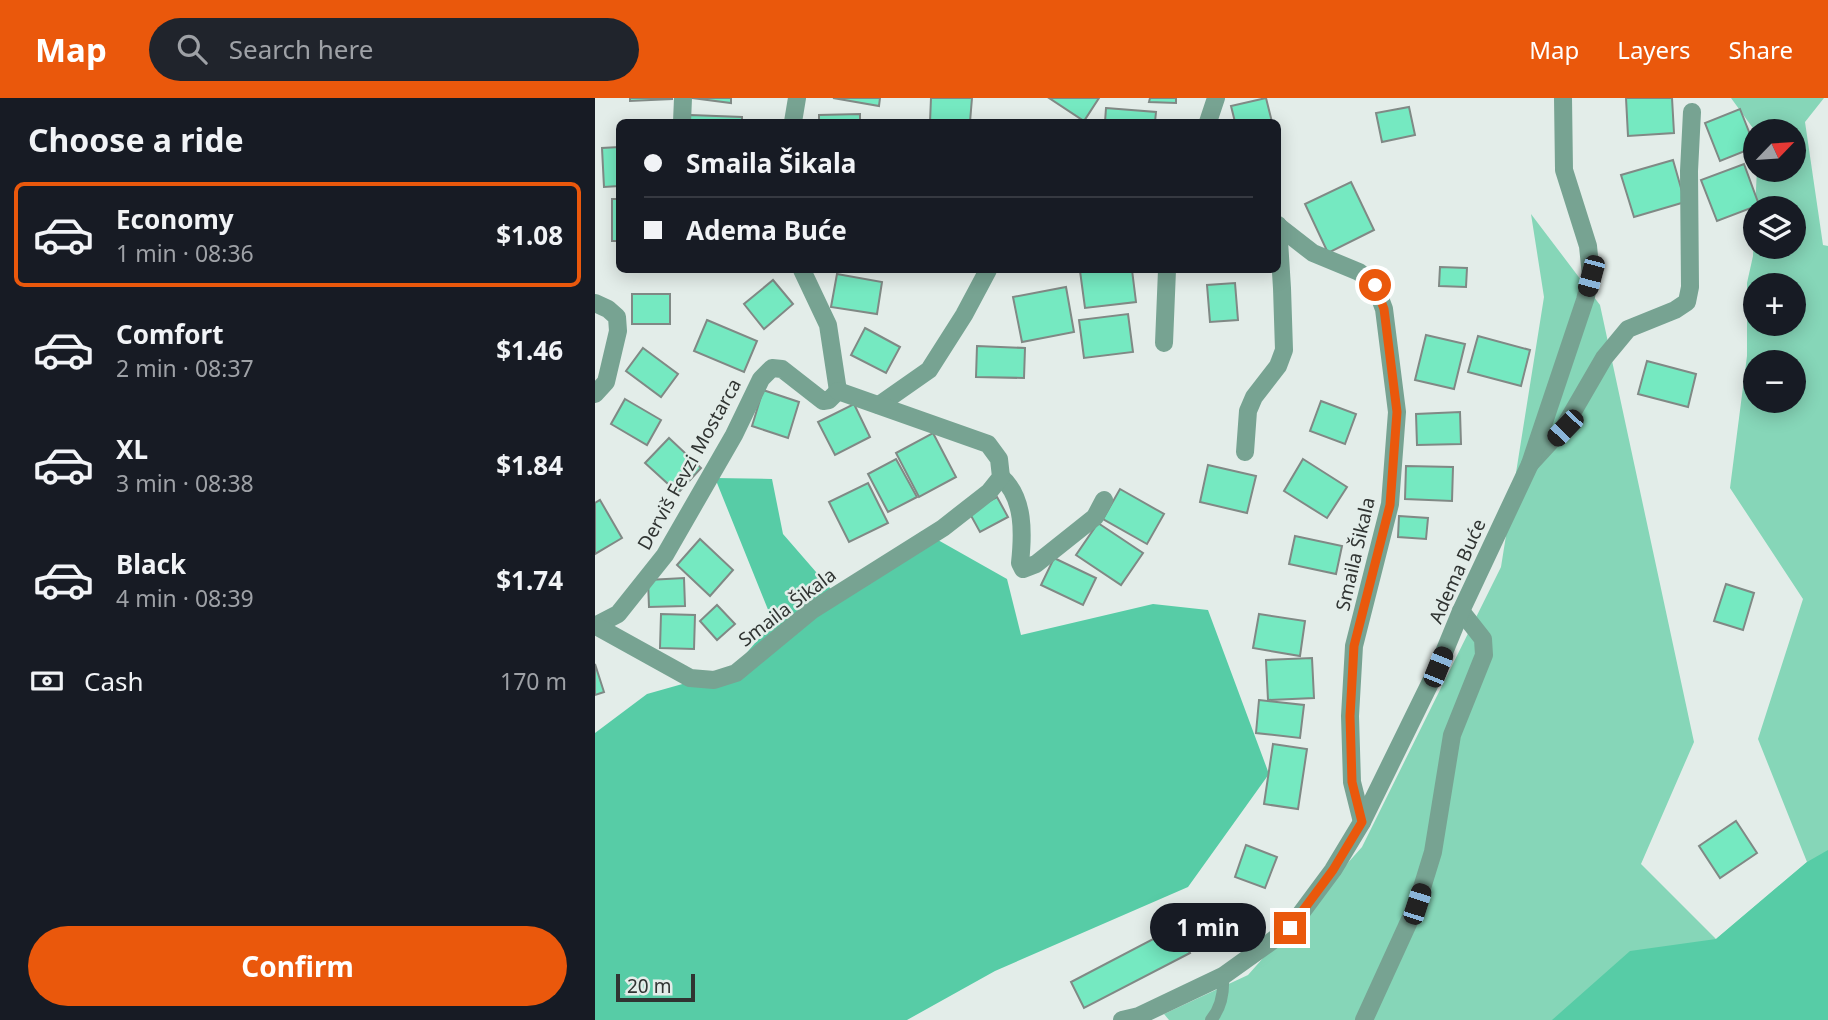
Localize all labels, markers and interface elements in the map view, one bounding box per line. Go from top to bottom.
search box [149,18,639,81]
text: Map [35,27,107,72]
icon: search [173,30,211,68]
text: Search here [229,31,373,67]
text: Map [1529,33,1579,66]
text: Layers [1617,33,1691,66]
text: Share [1729,33,1793,66]
text: Choose a ride [28,118,244,161]
north arrow [1743,119,1806,182]
map controls [1743,119,1806,413]
text: Smaila Šikala [686,145,856,181]
button: layers [1743,196,1806,259]
text: Economy [116,201,234,237]
icon: car [32,203,95,266]
text: Adema Buće [686,212,847,248]
text: $1.08 [496,217,563,253]
text: 1 min · 08:36 [116,237,254,269]
car [1576,253,1607,299]
route start [1359,269,1391,301]
button: + [1743,273,1806,336]
text: Comfort [116,316,224,352]
icon: car [32,318,95,381]
text: $1.46 [496,332,563,368]
button: − [1743,350,1806,413]
text: 2 min · 08:37 [116,352,254,384]
street label: Derviš Fevzi Mostarca [631,374,747,554]
car [1543,406,1588,450]
text: XL [116,431,148,467]
icon: car [32,433,95,496]
text: $1.84 [496,447,563,483]
text: 3 min · 08:38 [116,467,254,499]
street label: Smaila Šikala [1329,495,1381,613]
street label: Adema Buće [1422,515,1492,627]
text: Black [116,546,186,582]
icon: car [32,548,95,611]
text: $1.74 [496,562,563,598]
street label: Smaila Šikala [733,562,841,652]
text: 4 min · 08:39 [116,582,254,614]
car [1421,644,1456,690]
icon: cash [28,662,66,700]
text: Cash [84,663,144,699]
text: 170 m [500,665,567,697]
car [1401,881,1434,927]
callout: 1 min [1150,904,1265,952]
text: 1 min [1176,911,1240,943]
route end [1274,912,1306,944]
button: Confirm [28,926,567,1006]
scale bar [616,971,695,1003]
text: 20 m [627,973,671,999]

